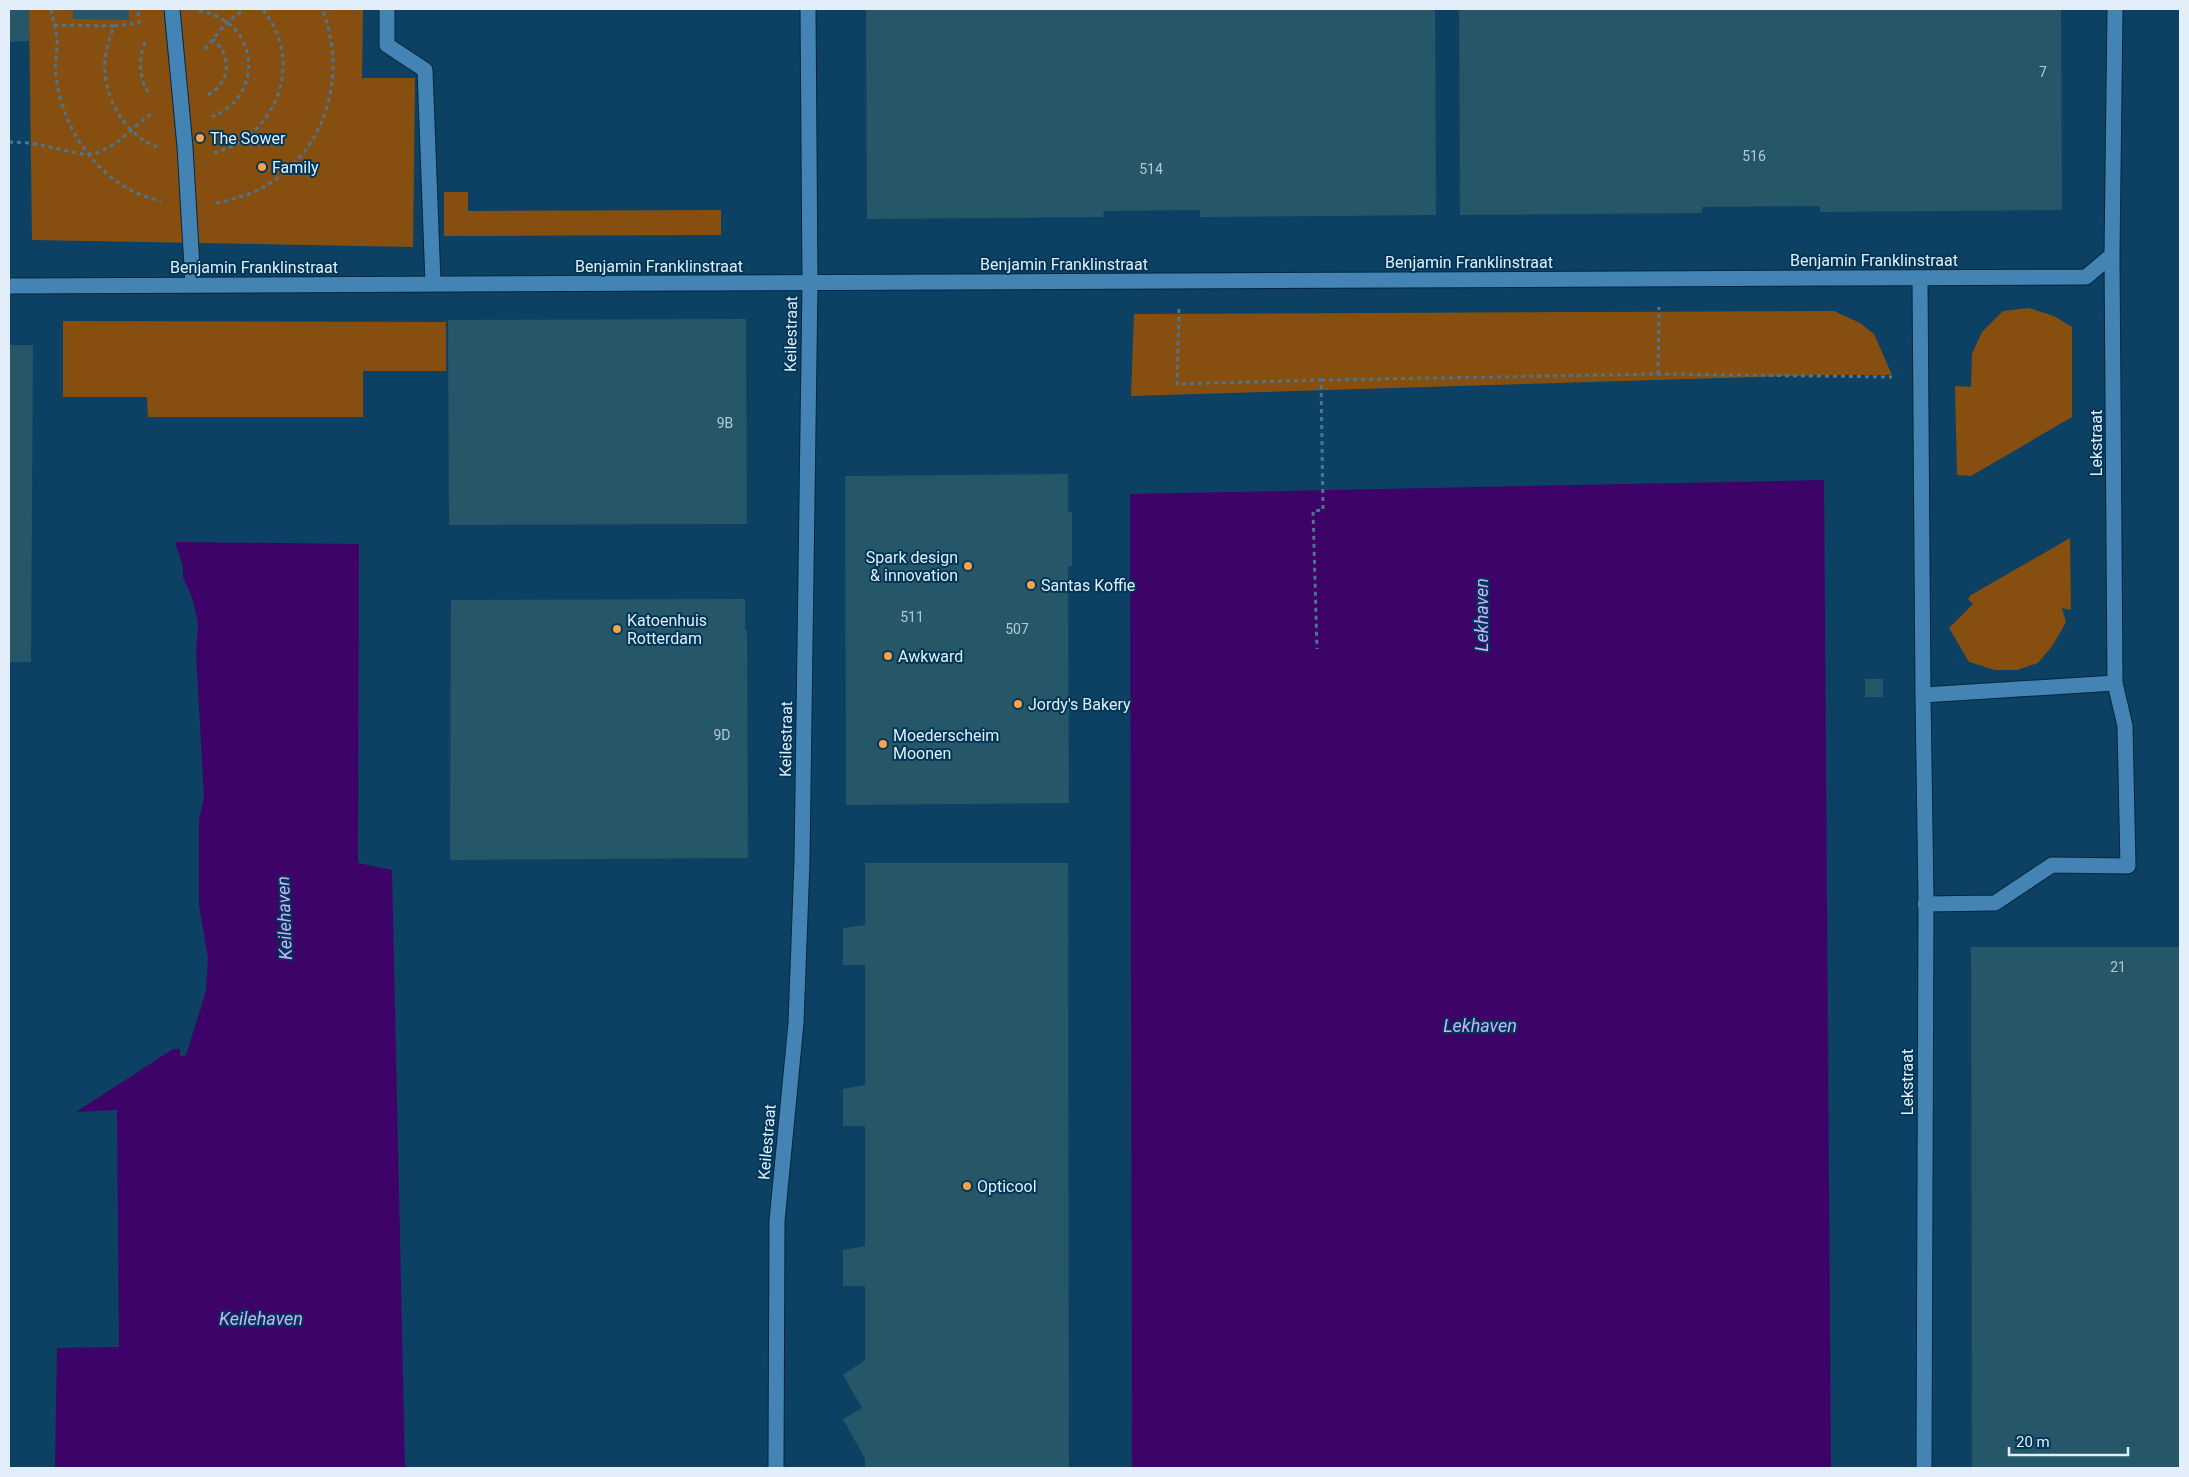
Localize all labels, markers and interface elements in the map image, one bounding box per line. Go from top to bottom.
house number: 7 [2039,64,2047,80]
place label: The Sower [210,129,286,148]
marker: The Sower [194,132,206,144]
house number: 516 [1742,148,1766,164]
place label: Family [272,158,319,177]
marker: Family [256,161,268,173]
house number: 514 [1139,161,1163,177]
street label: Benjamin Franklinstraat [1790,251,1958,270]
street label: Benjamin Franklinstraat [1385,253,1553,272]
street label: Benjamin Franklinstraat [980,255,1148,274]
street label: Benjamin Franklinstraat [575,257,743,276]
street label: Benjamin Franklinstraat [170,258,338,277]
street label: Keilestraat [781,296,801,372]
street label: Lekstraat [2087,410,2106,476]
house number: 9B [717,415,733,431]
place label: Spark design & innovation [866,548,958,585]
marker: Spark design & innovation [962,560,974,572]
place label: Santas Koffie [1041,576,1135,595]
water label: Lekhaven [1471,578,1492,652]
marker: Santas Koffie [1025,579,1037,591]
house number: 511 [900,609,924,625]
place label: Katoenhuis Rotterdam [627,611,707,648]
house number: 507 [1005,621,1029,637]
marker: Katoenhuis Rotterdam [611,623,623,635]
place label: Awkward [898,647,963,666]
marker: Awkward [882,650,894,662]
place label: Jordy's Bakery [1028,695,1131,714]
marker: Jordy's Bakery [1012,698,1024,710]
street label: Keilestraat [776,701,796,777]
place label: Moederscheim Moonen [893,726,999,763]
house number: 9D [713,727,731,743]
marker: Moederscheim Moonen [877,738,889,750]
water label: Keilehaven [272,876,296,960]
house number: 21 [2110,959,2126,975]
water label: Lekhaven [1443,1015,1517,1036]
street label: Lekstraat [1898,1049,1917,1115]
street label: Keilestraat [754,1103,780,1181]
place label: Opticool [977,1177,1037,1196]
marker: Opticool [961,1180,973,1192]
water label: Keilehaven [219,1308,303,1329]
scale bar [2009,1424,2128,1456]
text: 20 m [2016,1433,2050,1451]

